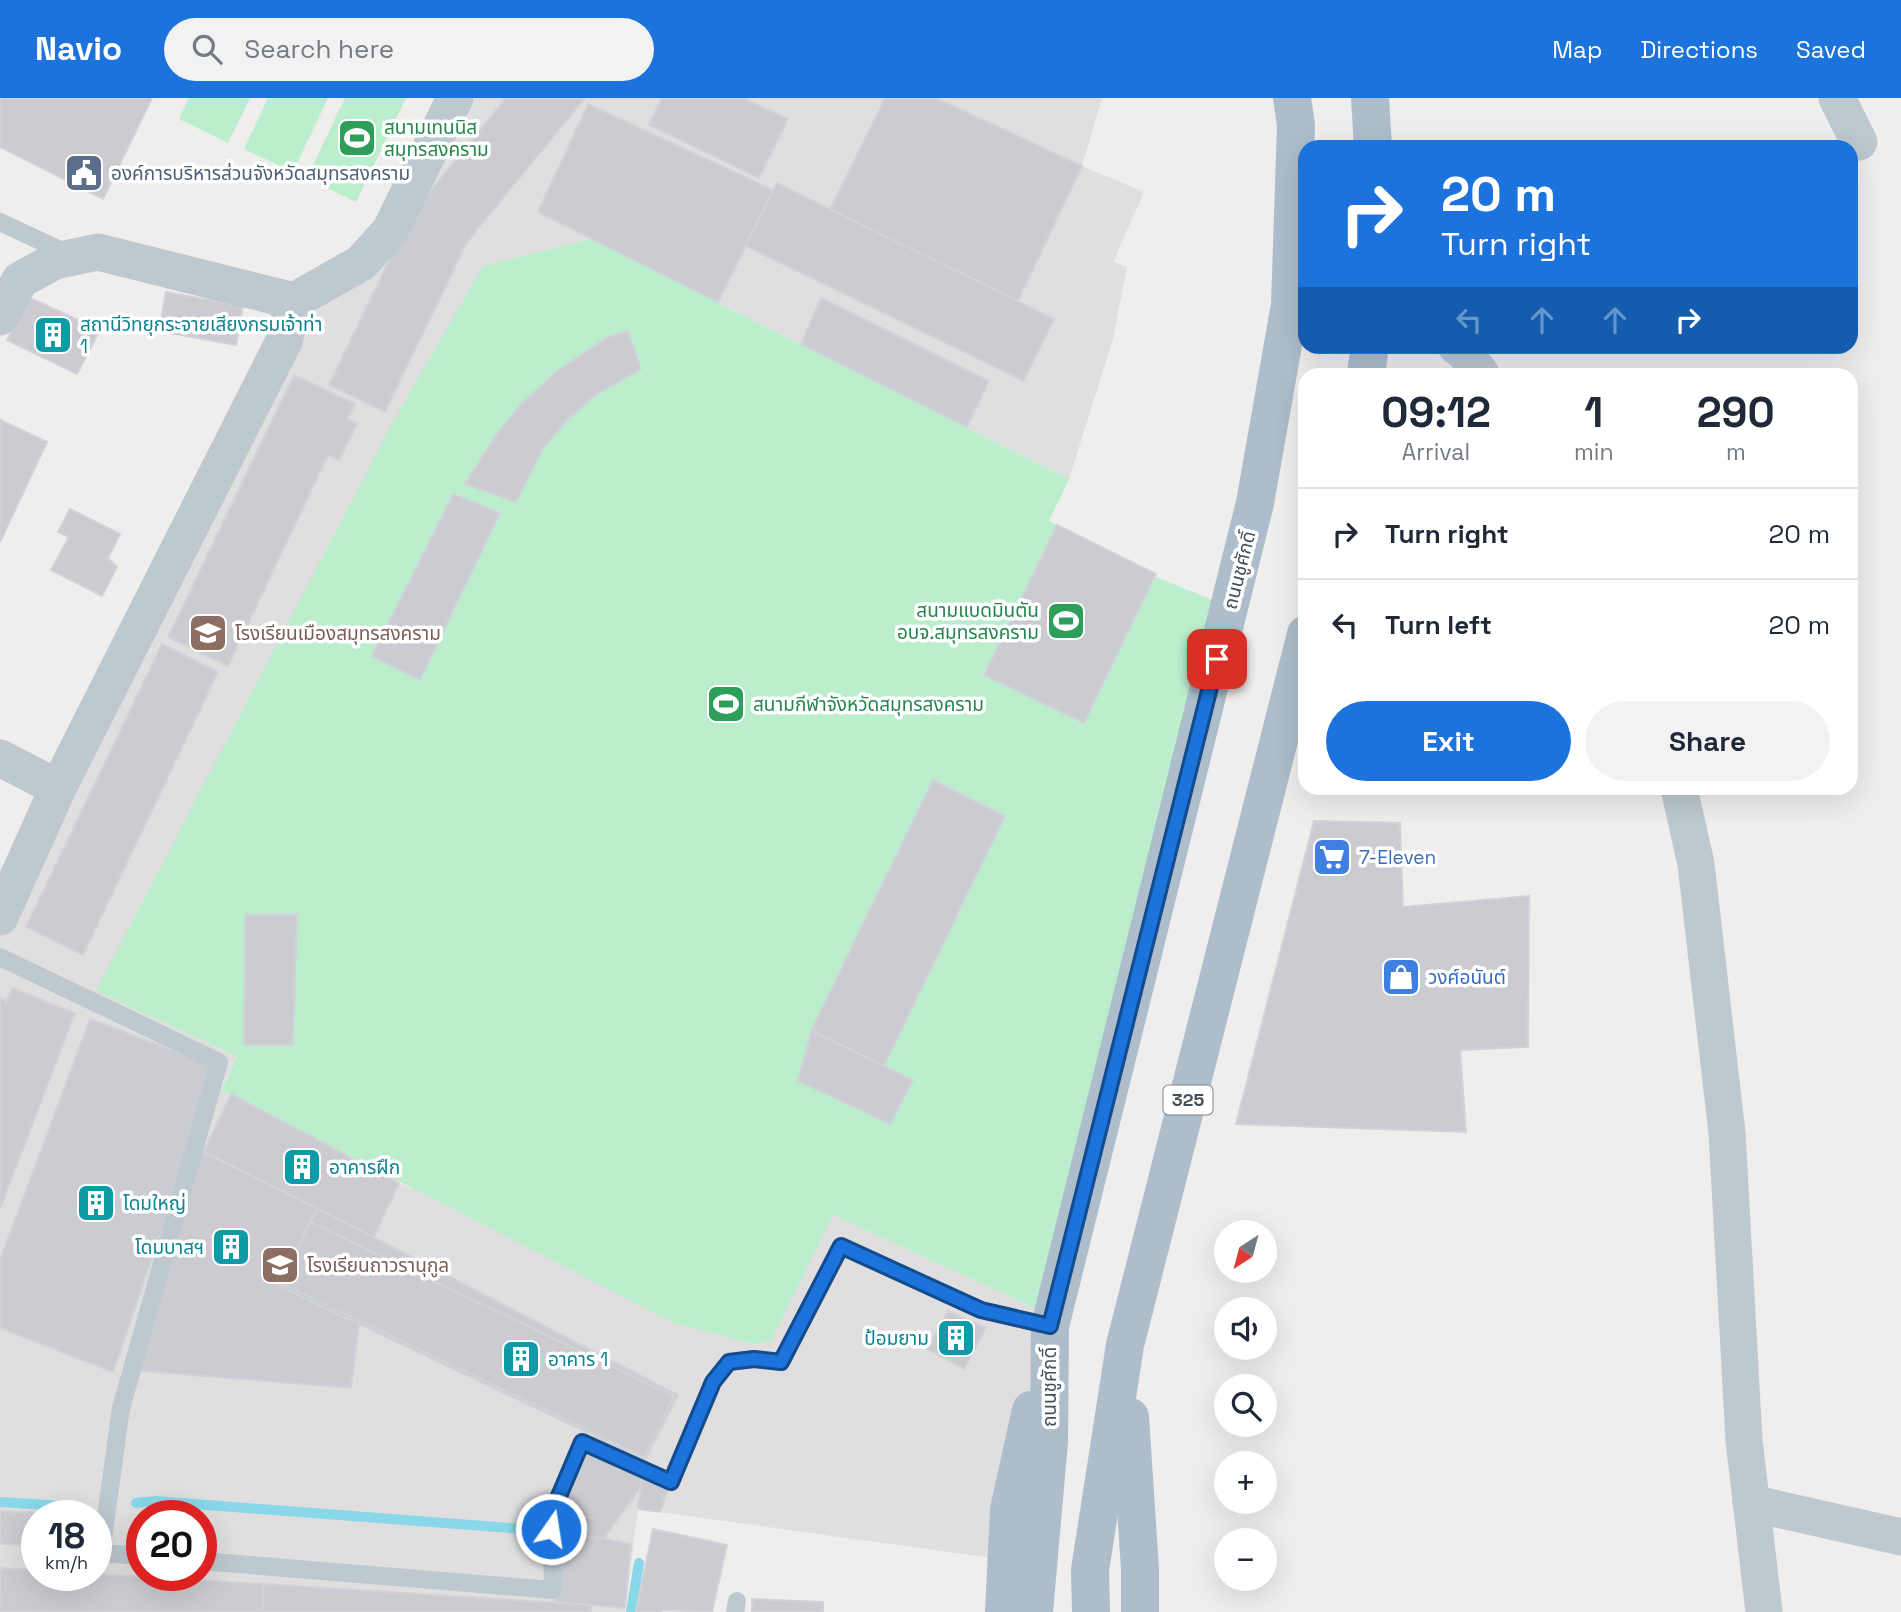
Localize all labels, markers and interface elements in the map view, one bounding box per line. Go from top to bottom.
search box [164,18,654,81]
text: Navio [35,28,122,70]
icon: search [188,30,226,68]
text: Search here [244,32,394,66]
text: Map [1552,34,1602,65]
text: Directions [1640,34,1758,65]
text: Saved [1796,34,1866,65]
place label: สนามเทนนิส สมุทรสงคราม [384,115,489,162]
sports icon: สนามเทนนิส สมุทรสงคราม [336,117,378,159]
public building icon: องค์การบริหารส่วนจังหวัดสมุทรสงคราม [63,152,105,194]
place label: องค์การบริหารส่วนจังหวัดสมุทรสงคราม [111,161,410,186]
text: 20 m [1441,163,1556,225]
icon: right [1326,168,1417,259]
text: Turn right [1441,224,1591,264]
icon: left [1450,301,1488,339]
icon: ahead [1523,301,1561,339]
icon: ahead [1596,301,1634,339]
icon: right [1669,301,1707,339]
place label: สถานีวิทยุกระจายเสียงกรมเจ้าท่า 1 [80,312,322,359]
building icon: สถานีวิทยุกระจายเสียงกรมเจ้าท่า 1 [32,314,74,356]
text: 09:12 [1381,386,1491,439]
text: 1 [1584,386,1603,439]
text: 290 [1697,386,1775,439]
text: Arrival [1402,437,1470,467]
text: min [1574,437,1614,467]
text: m [1726,437,1746,467]
icon: right [1326,515,1364,553]
text: Turn right [1385,517,1509,551]
text: 20 m [1769,517,1830,551]
street label: ถนนชูศักดิ์ [1218,528,1261,612]
place label: สนามแบดมินตัน อบจ.สมุทรสงคราม [897,598,1039,645]
sports icon: สนามแบดมินตัน อบจ.สมุทรสงคราม [1045,600,1087,642]
icon: left [1326,606,1364,644]
text: Turn left [1385,608,1492,642]
text: 20 m [1769,608,1830,642]
school or university icon: โรงเรียนเมืองสมุทรสงคราม [187,612,229,654]
place label: โรงเรียนเมืองสมุทรสงคราม [235,621,441,646]
pin [1187,629,1247,689]
icon: arrive [1198,640,1236,678]
sports icon: สนามกีฬาจังหวัดสมุทรสงคราม [705,683,747,725]
place label: สนามกีฬาจังหวัดสมุทรสงคราม [753,692,984,717]
button: Exit [1326,701,1571,781]
button: Share [1585,701,1830,781]
supermarket icon: 7-Eleven [1311,836,1353,878]
place label: 7-Eleven [1359,845,1436,870]
shop icon: วงศ์อนันต์ [1380,956,1422,998]
place label: วงศ์อนันต์ [1428,965,1506,990]
road number: 325 [1164,1085,1212,1114]
building icon: อาคารฝึก [281,1146,323,1188]
place label: อาคารฝึก [329,1155,400,1180]
building icon: โดมใหญ่ [75,1182,117,1224]
place label: โดมใหญ่ [123,1191,186,1216]
north arrow [1214,1220,1278,1283]
map controls [1214,1220,1277,1591]
building icon: โดมบาสฯ [210,1226,252,1268]
place label: โดมบาสฯ [135,1235,204,1260]
school or university icon: โรงเรียนถาวรานุกูล [259,1244,301,1286]
place label: โรงเรียนถาวรานุกูล [307,1253,449,1278]
button: sound [1214,1297,1277,1360]
building icon: ป้อมยาม [935,1317,977,1359]
place label: ป้อมยาม [864,1326,929,1351]
building icon: อาคาร 1 [500,1338,542,1380]
place label: อาคาร 1 [548,1347,608,1372]
street label: ถนนชูศักดิ์ [1037,1347,1062,1427]
button: search [1214,1374,1277,1437]
button: + [1214,1451,1277,1514]
position arrow [514,1492,588,1566]
speed limit sign: 20 [126,1500,217,1591]
text: 18 [48,1514,85,1558]
button: − [1214,1528,1277,1591]
text: km/h [45,1551,88,1574]

